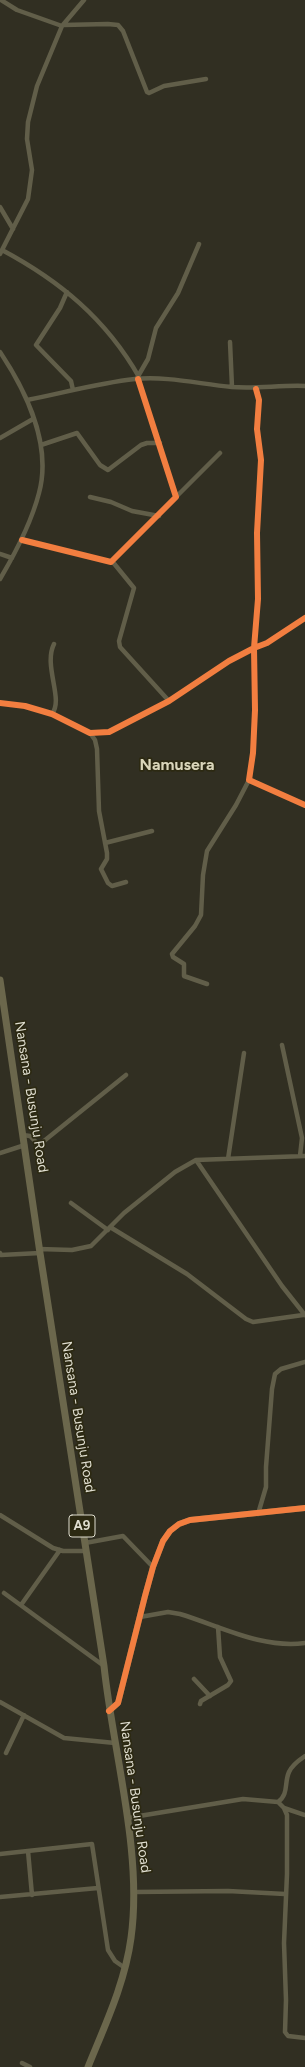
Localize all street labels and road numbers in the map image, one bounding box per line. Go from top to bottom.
street label: Nansana - Busunju Road [11,1020,51,1174]
street label: Nansana - Busunju Road [58,1340,98,1494]
road number: A9 [69,1515,95,1537]
street label: Nansana - Busunju Road [116,1720,154,1874]

